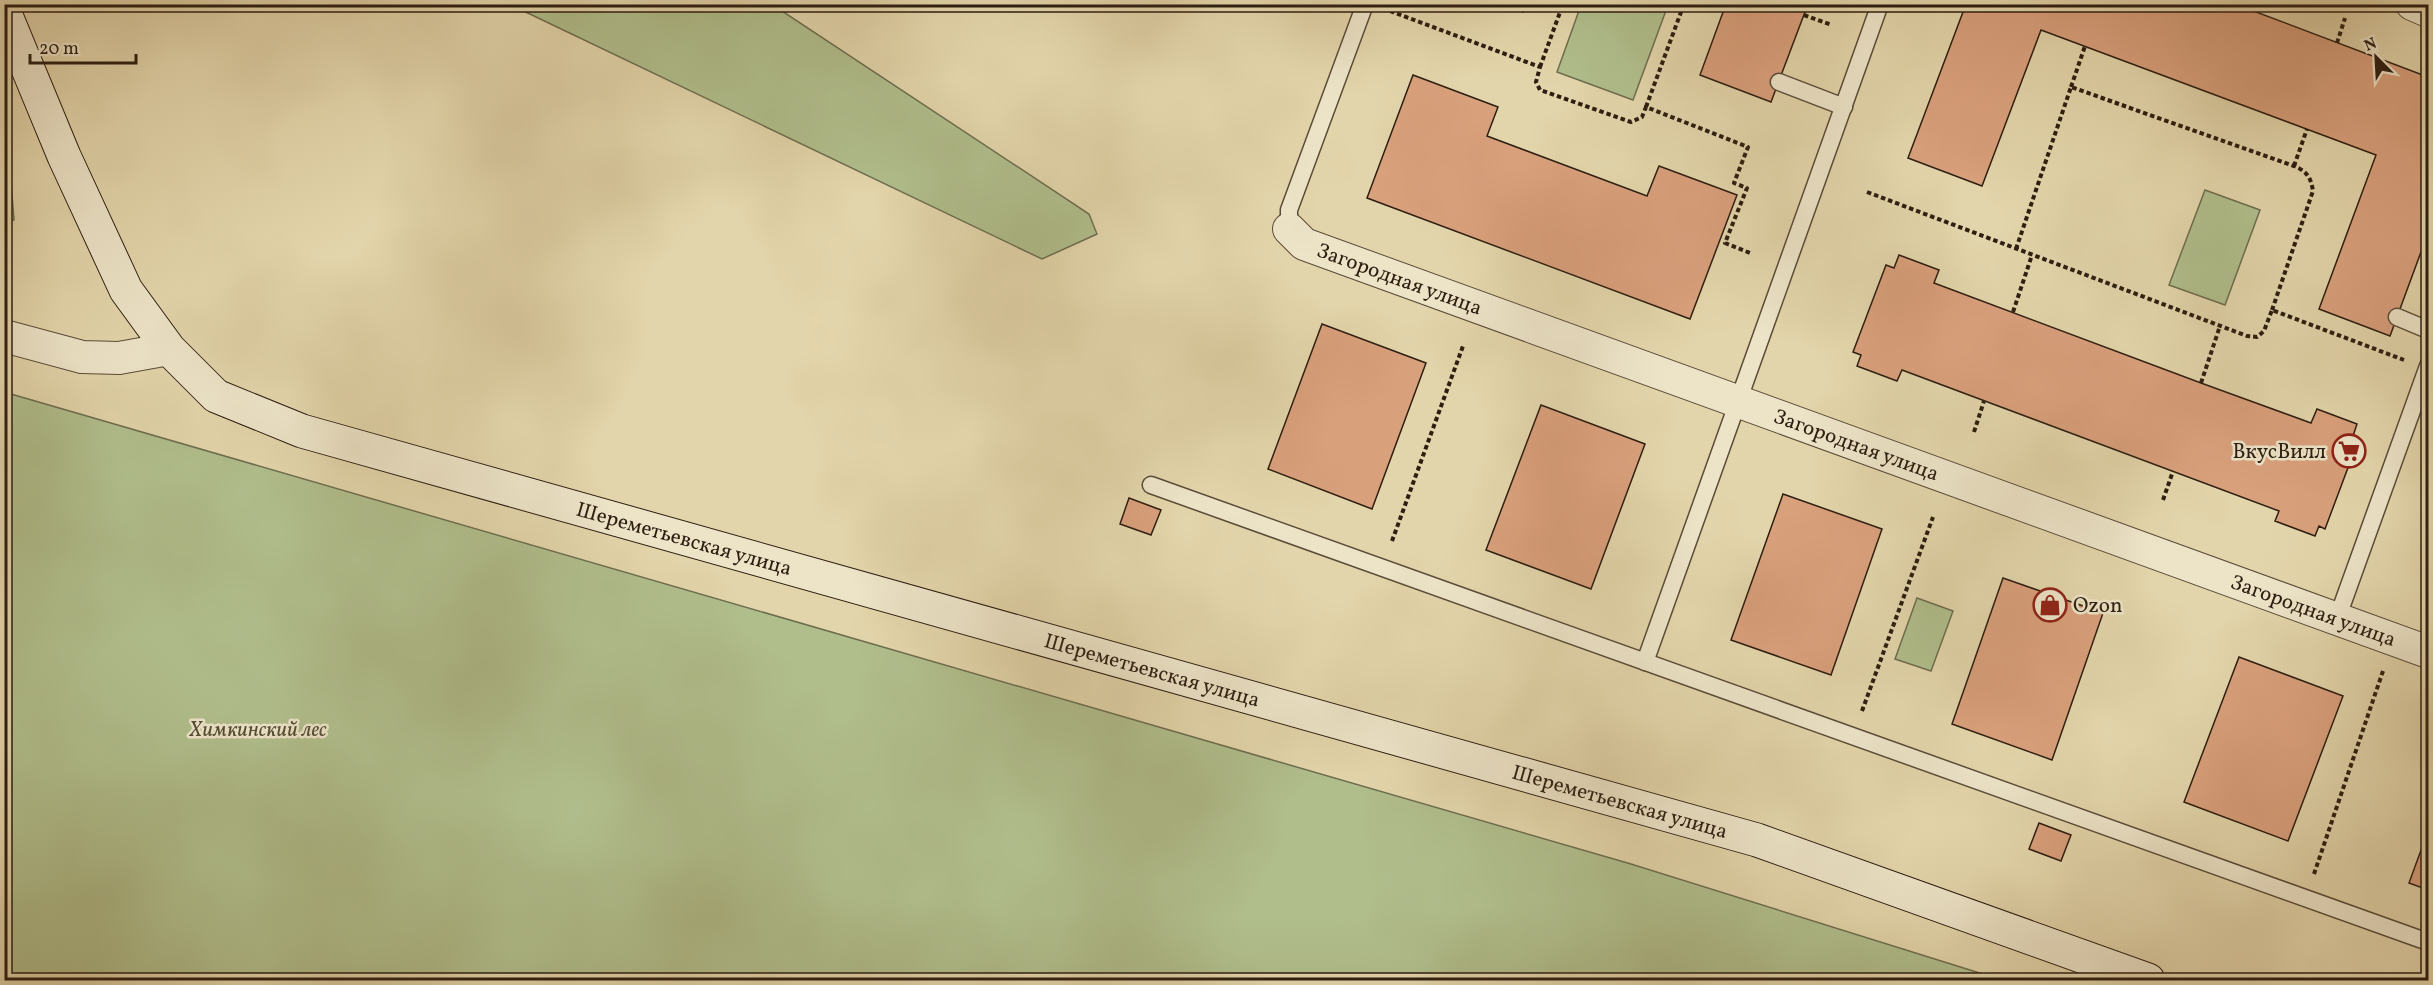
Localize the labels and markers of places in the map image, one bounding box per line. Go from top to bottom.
supermarket icon: ВкусВилл [2331,433,2367,469]
place label: ВкусВилл [2232,438,2326,467]
shop icon: Ozon [2032,587,2068,623]
place label: Ozon [2073,592,2123,621]

